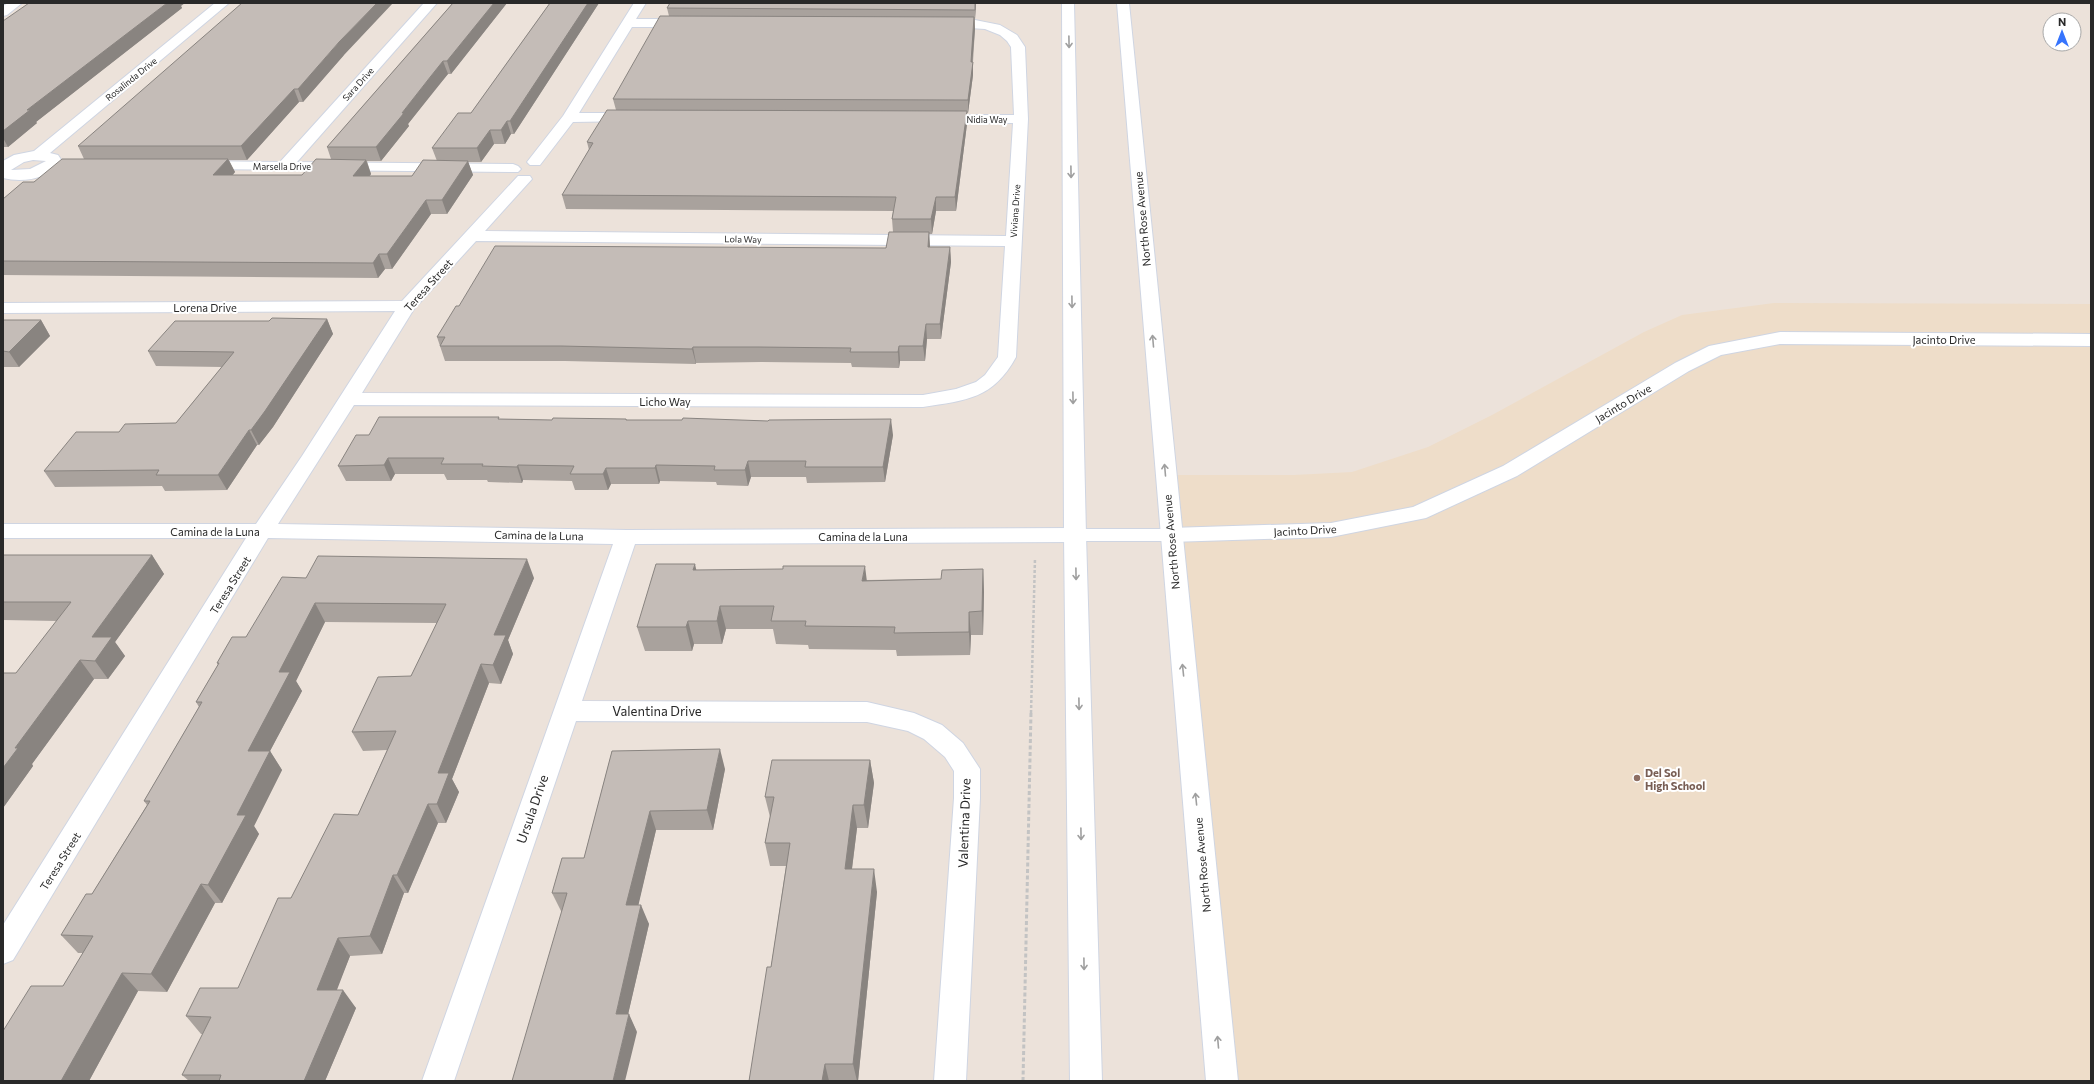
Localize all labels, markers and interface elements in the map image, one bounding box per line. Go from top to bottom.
north arrow [2042,12,2082,52]
text: N [2058,15,2066,28]
one-way arrow [1065,35,1073,48]
street label: Rosalinda Drive [103,55,159,103]
street label: Sara Drive [340,65,376,103]
street label: Nidia Way [966,114,1008,125]
street label: Marsella Drive [253,161,311,172]
one-way arrow [1067,165,1074,178]
street label: North Rose Avenue [1131,171,1153,267]
street label: Viviana Drive [1008,184,1022,238]
street label: Lola Way [724,233,762,245]
street label: Teresa Street [401,256,455,314]
one-way arrow [1068,295,1076,308]
street label: Lorena Drive [173,301,237,314]
street label: Jacinto Drive [1912,333,1976,347]
one-way arrow [1149,335,1157,348]
street label: Jacinto Drive [1593,381,1654,426]
one-way arrow [1070,391,1077,404]
street label: Licho Way [639,395,691,408]
one-way arrow [1161,464,1168,477]
street label: North Rose Avenue [1160,494,1182,590]
street label: Jacinto Drive [1273,522,1337,539]
street label: Camina de la Luna [170,525,260,538]
street label: Camina de la Luna [494,528,584,542]
street label: Camina de la Luna [818,530,908,543]
street label: Teresa Street [207,553,253,616]
one-way arrow [1072,567,1080,580]
one-way arrow [1180,664,1187,677]
one-way arrow [1075,697,1083,710]
street label: Valentina Drive [612,703,702,719]
place label: Del Sol High School [1645,766,1705,792]
street label: Ursula Drive [513,772,551,845]
marker: Del Sol High School [1632,773,1642,783]
street label: Valentina Drive [954,778,974,868]
one-way arrow [1192,793,1199,806]
street label: North Rose Avenue [1191,817,1213,913]
one-way arrow [1077,827,1085,840]
street label: Teresa Street [37,829,83,892]
one-way arrow [1080,957,1088,970]
one-way arrow [1215,1036,1222,1049]

